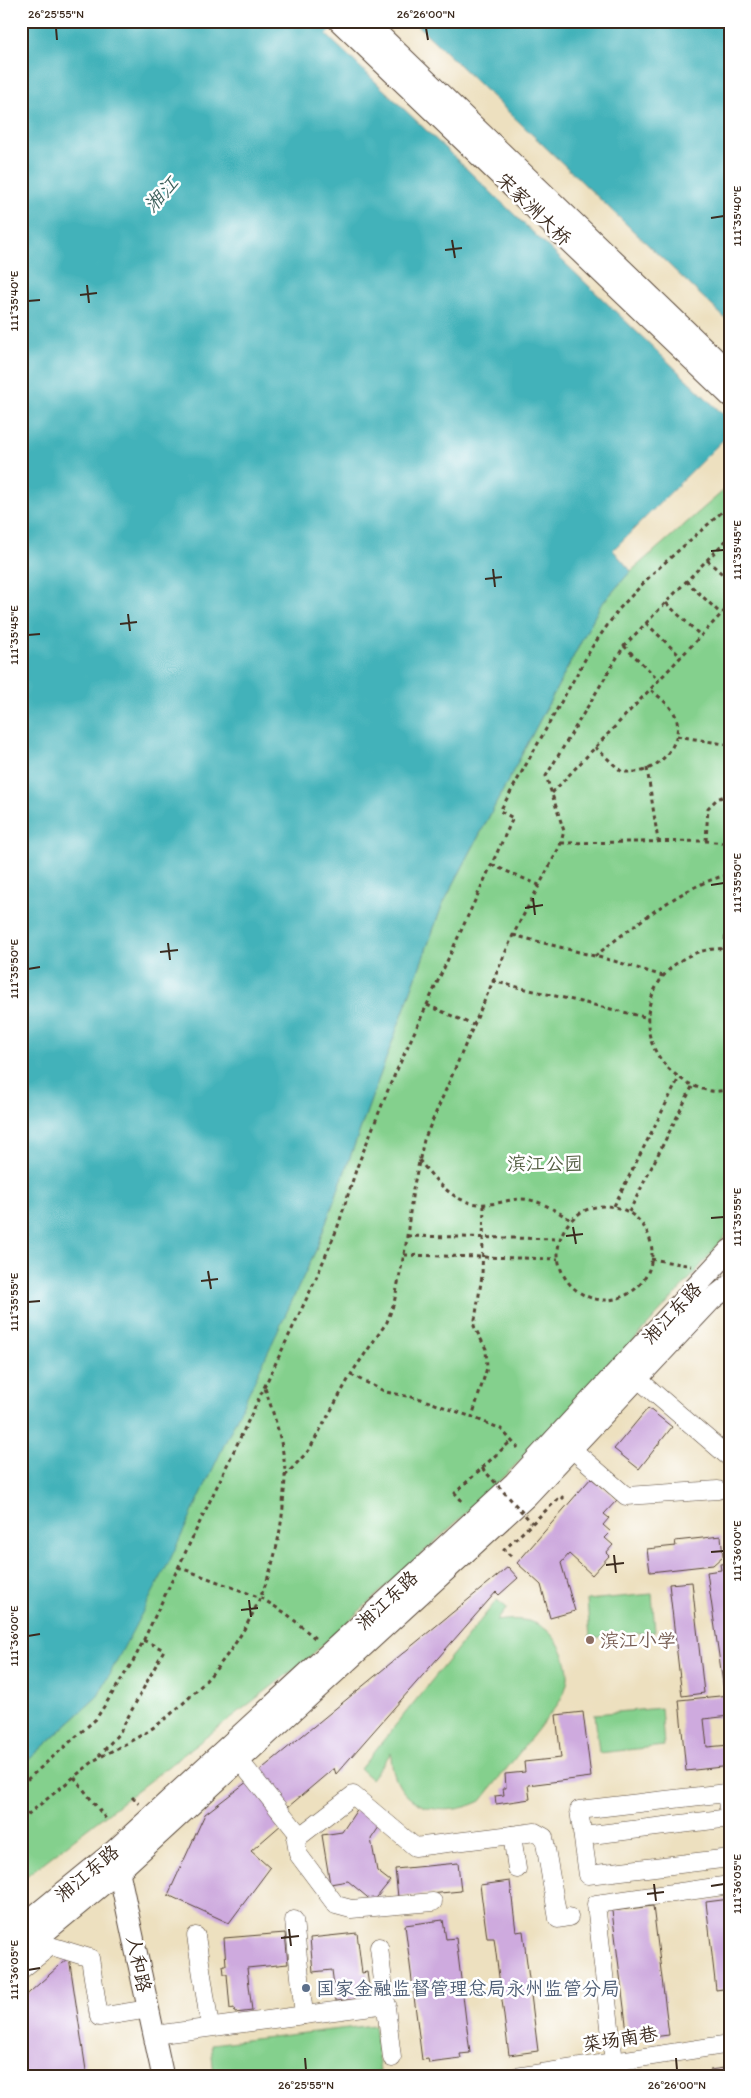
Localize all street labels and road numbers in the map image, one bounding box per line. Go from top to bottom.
street label: 宋家洲大桥 [492,168,576,250]
street label: 湘江东路 [638,1277,706,1349]
street label: 湘江东路 [351,1566,423,1634]
street label: 湘江东路 [50,1840,124,1906]
street label: 人和路 [122,1934,156,1994]
street label: 菜场南巷 [581,2022,659,2056]

